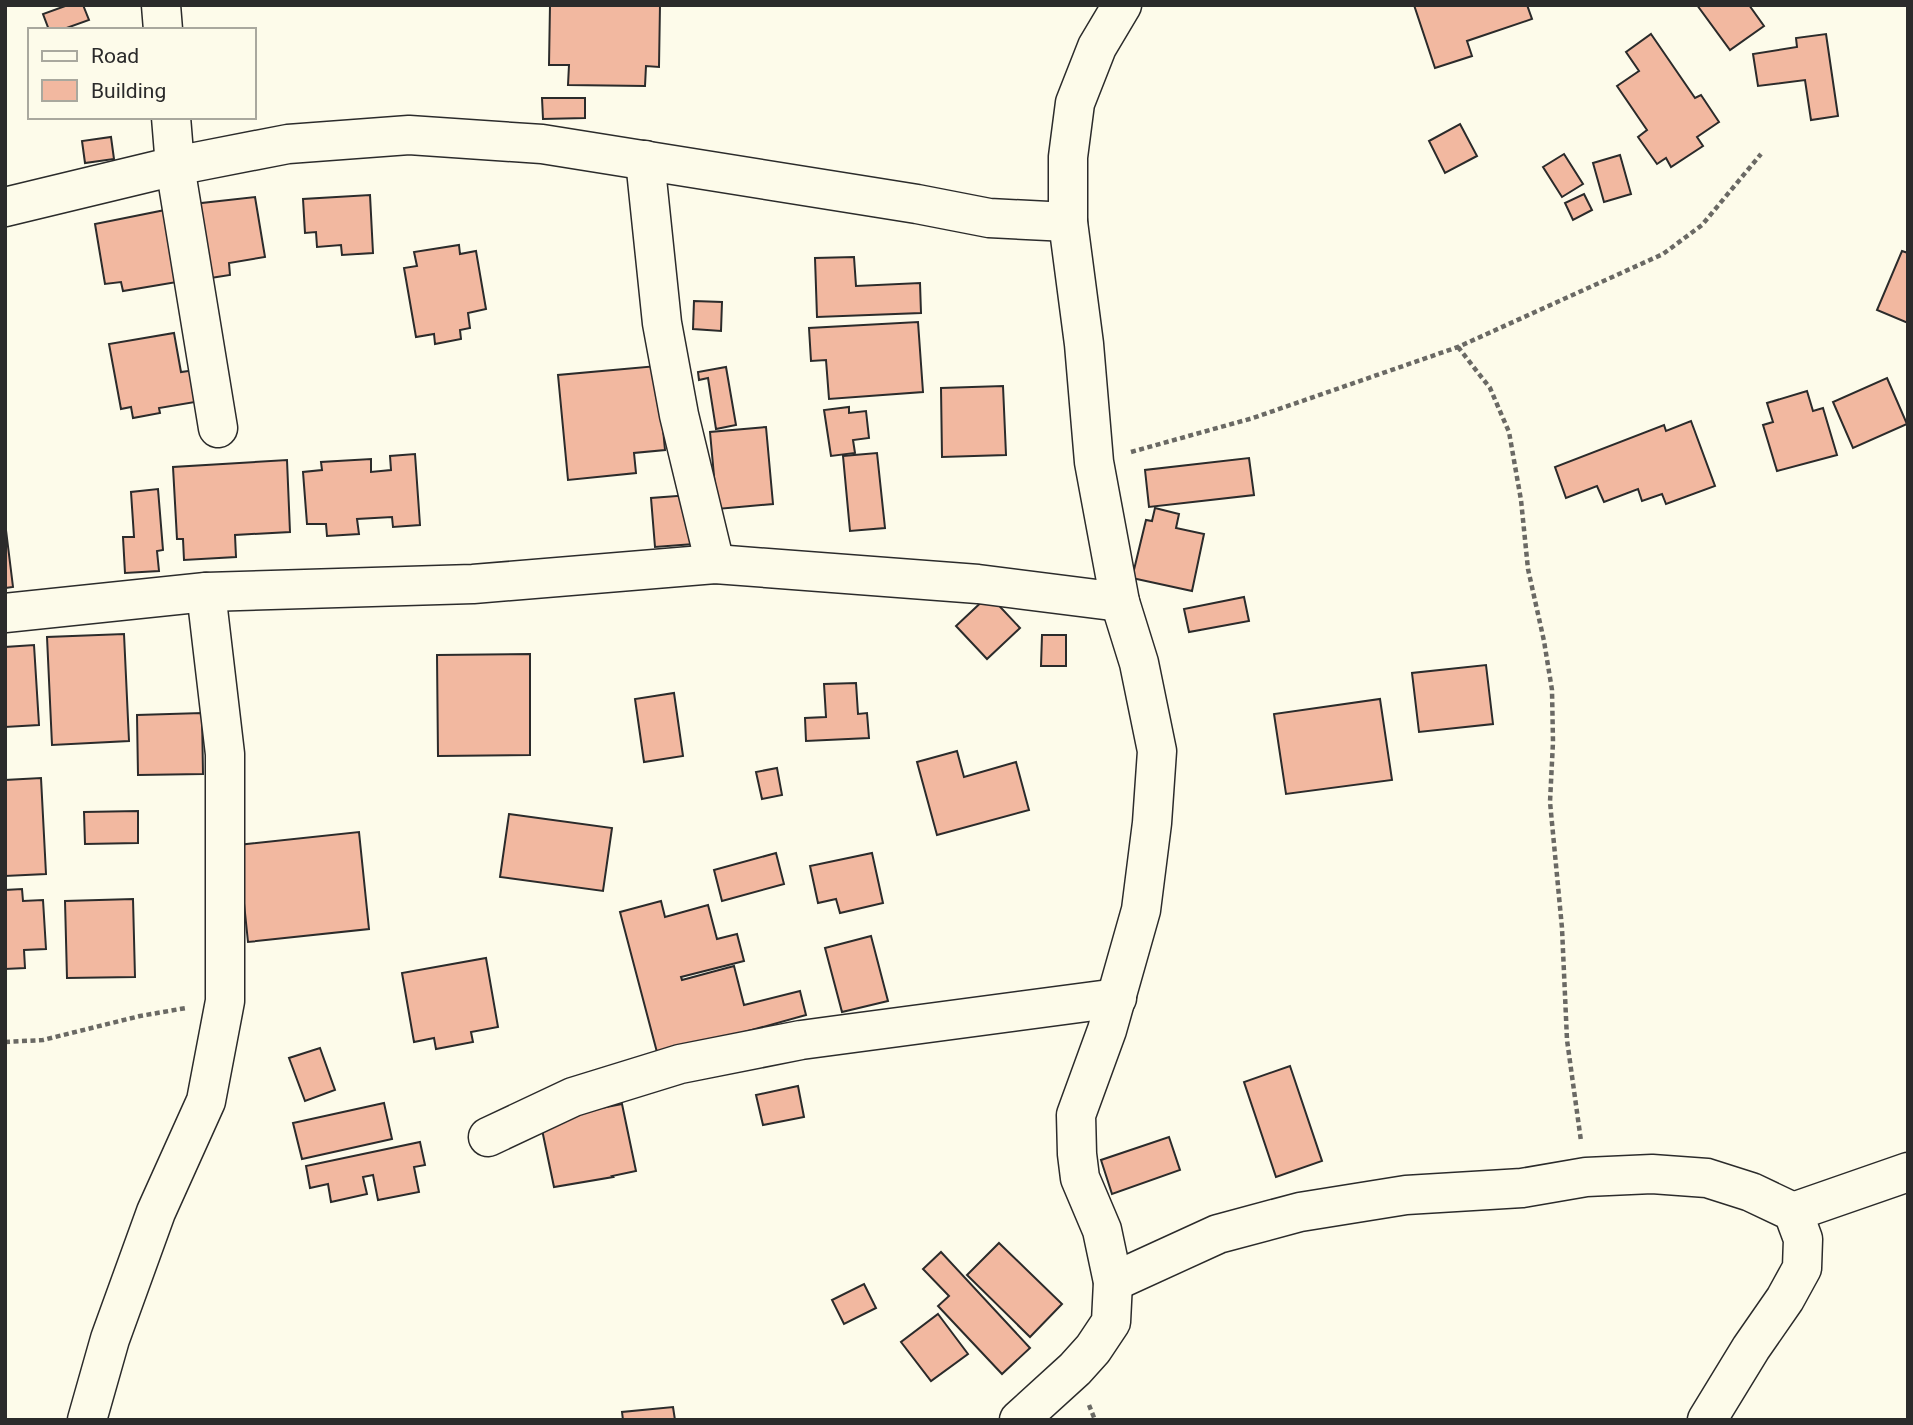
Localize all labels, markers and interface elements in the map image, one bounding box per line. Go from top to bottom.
legend [28,28,256,119]
text: Road [91,44,139,68]
text: Building [91,79,166,103]

